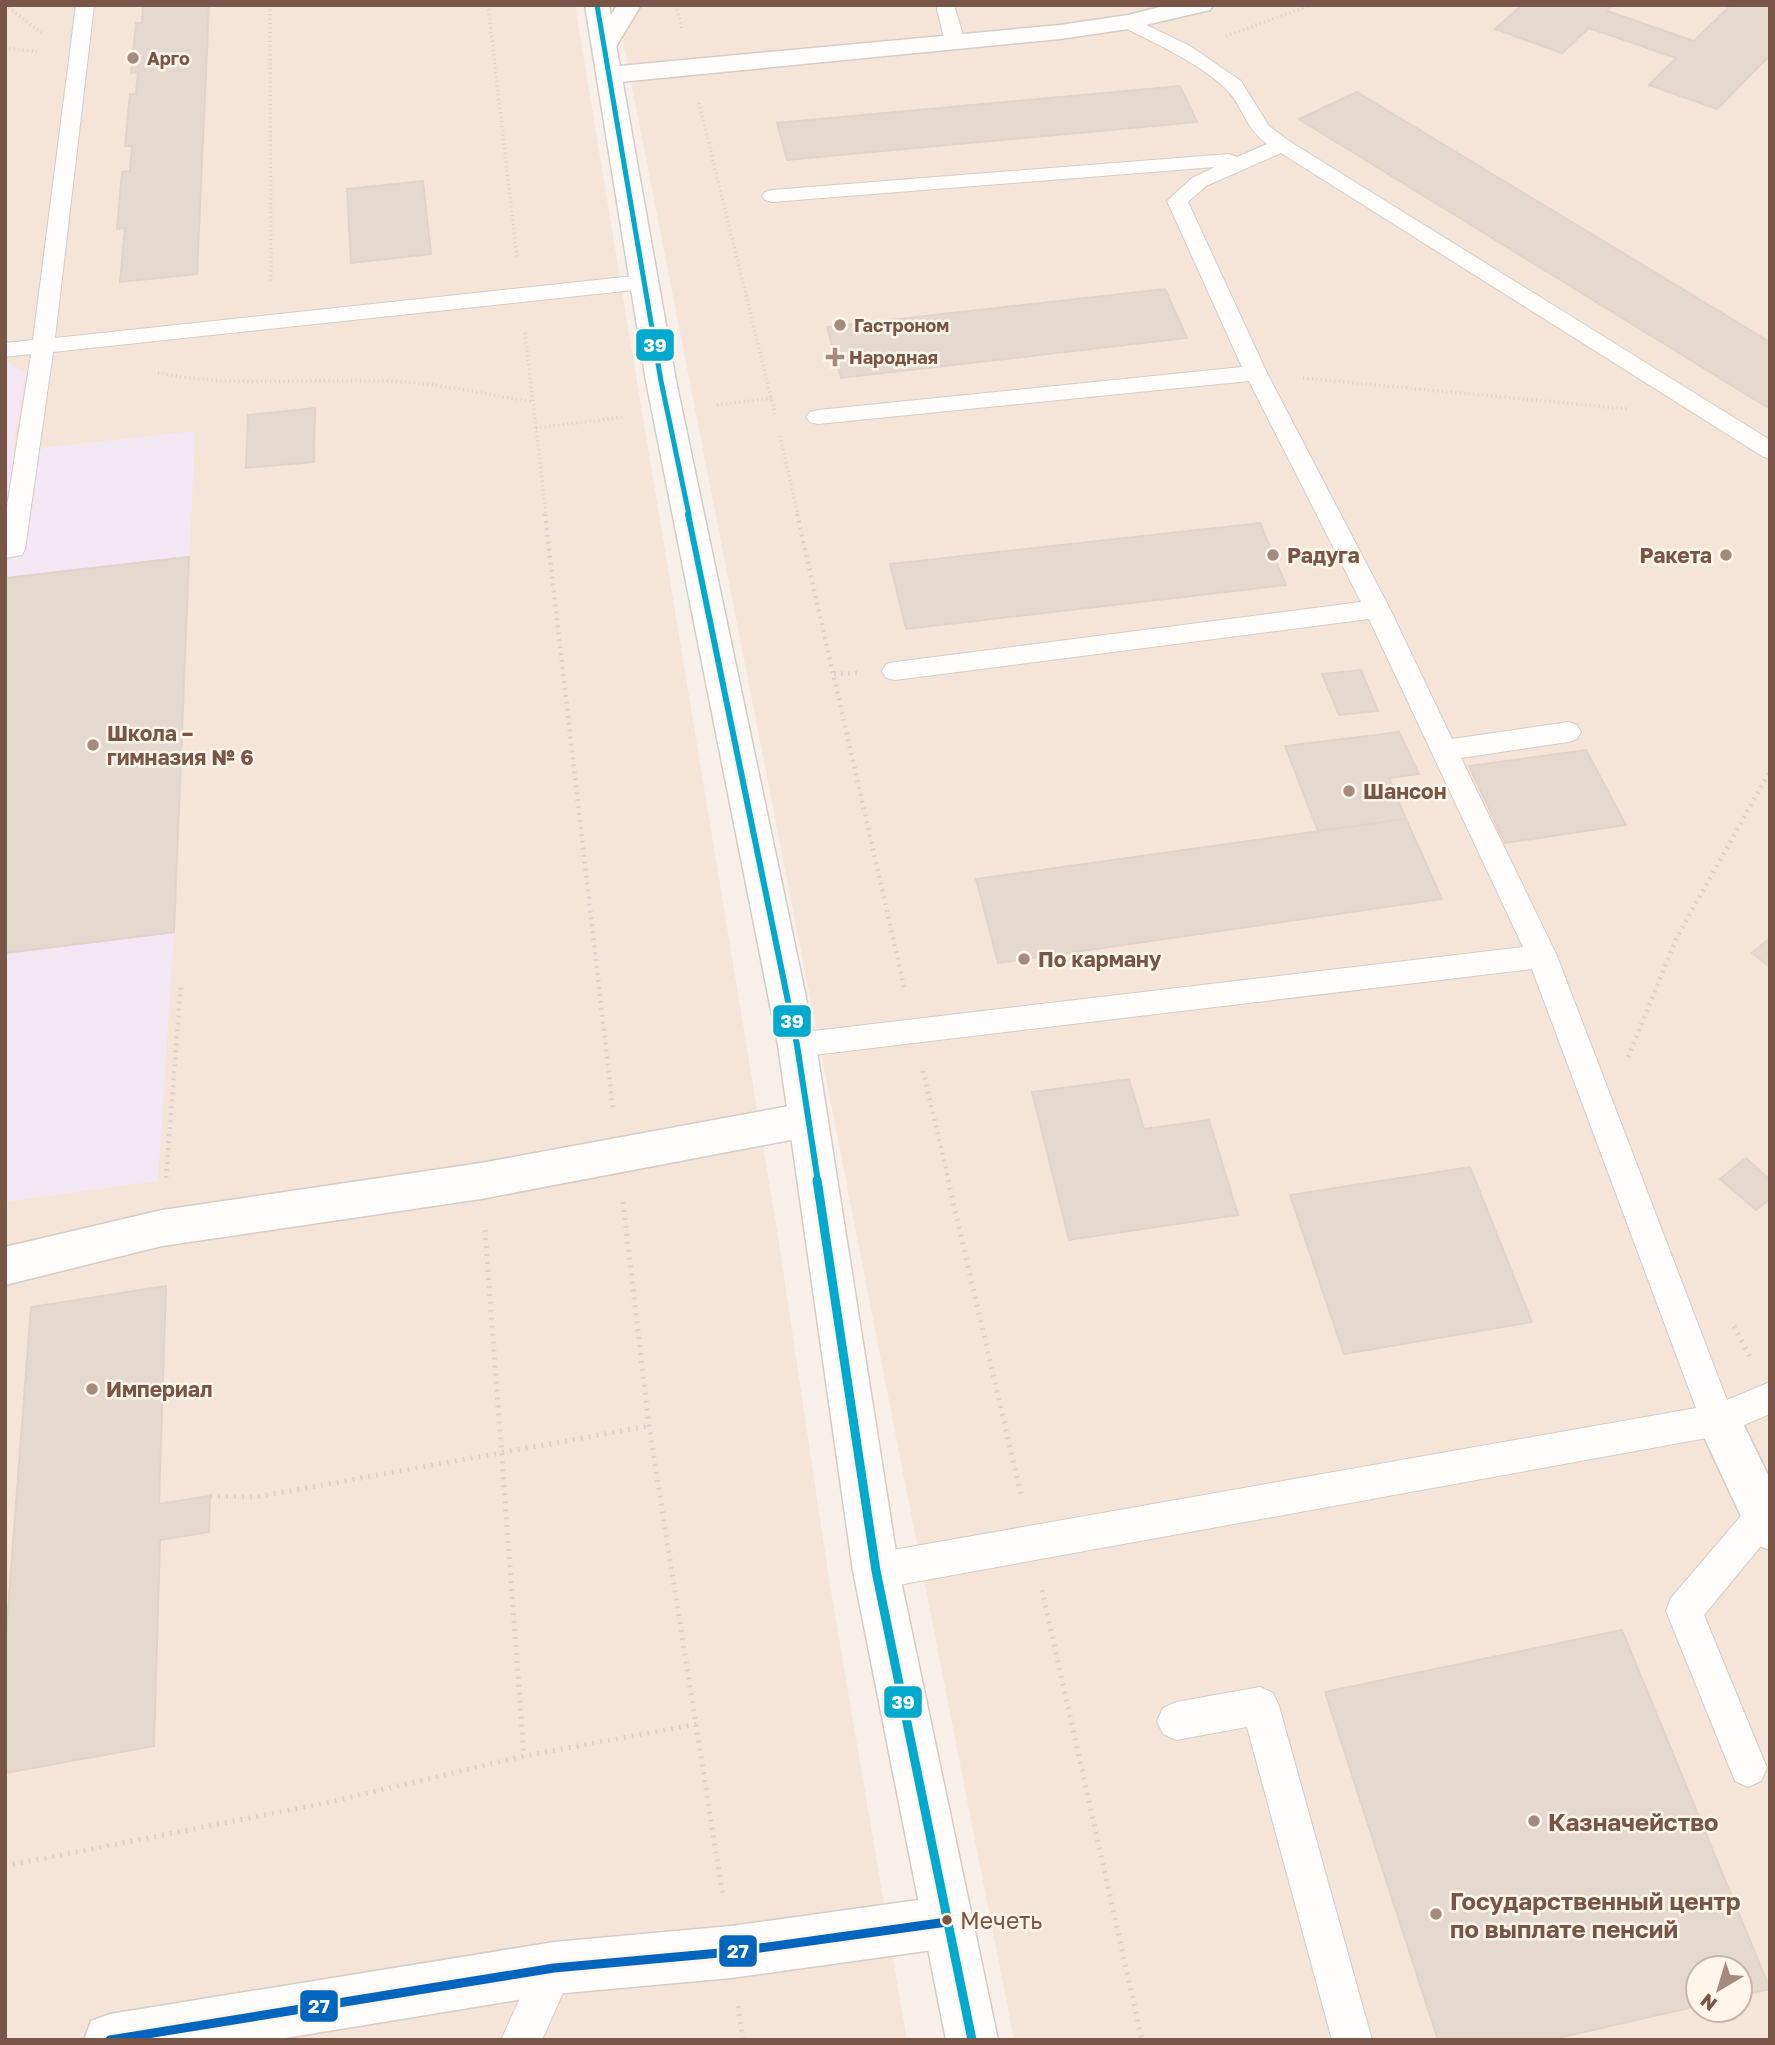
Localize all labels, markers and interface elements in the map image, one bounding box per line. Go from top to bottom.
place label: Арго [147,47,190,69]
marker: Арго [125,50,141,66]
place label: Гастроном [854,314,949,336]
marker: Гастроном [832,317,848,333]
line badge: 39 [635,328,675,362]
text: 39 [643,333,667,356]
place label: Народная [849,346,938,368]
marker: Народная [827,349,843,365]
place label: Радуга [1287,542,1360,568]
place label: Ракета [1640,542,1712,568]
marker: Радуга [1265,547,1281,563]
marker: Ракета [1718,547,1734,563]
place label: Школа – гимназия № 6 [107,720,254,770]
marker: Школа – гимназия № 6 [85,737,101,753]
place label: Шансон [1363,778,1446,804]
marker: Шансон [1341,783,1357,799]
place label: По карману [1038,946,1162,972]
marker: По карману [1016,951,1032,967]
line badge: 39 [772,1004,812,1038]
text: 39 [780,1009,804,1032]
place label: Империал [106,1376,213,1402]
marker: Империал [84,1381,100,1397]
line badge: 39 [883,1685,923,1719]
text: 39 [891,1690,915,1713]
place label: Казначейство [1548,1807,1718,1836]
marker: Казначейство [1526,1813,1542,1829]
place label: Государственный центр по выплате пенсий [1450,1886,1741,1943]
place label: Мечеть [960,1906,1042,1934]
marker: Государственный центр по выплате пенсий [1428,1906,1444,1922]
marker: Мечеть [940,1913,954,1927]
line badge: 27 [718,1934,758,1968]
text: 27 [727,1939,749,1962]
north arrow [1684,1954,1754,2024]
line badge: 27 [299,1989,339,2023]
text: N [1695,1989,1721,2016]
text: 27 [308,1994,330,2017]

